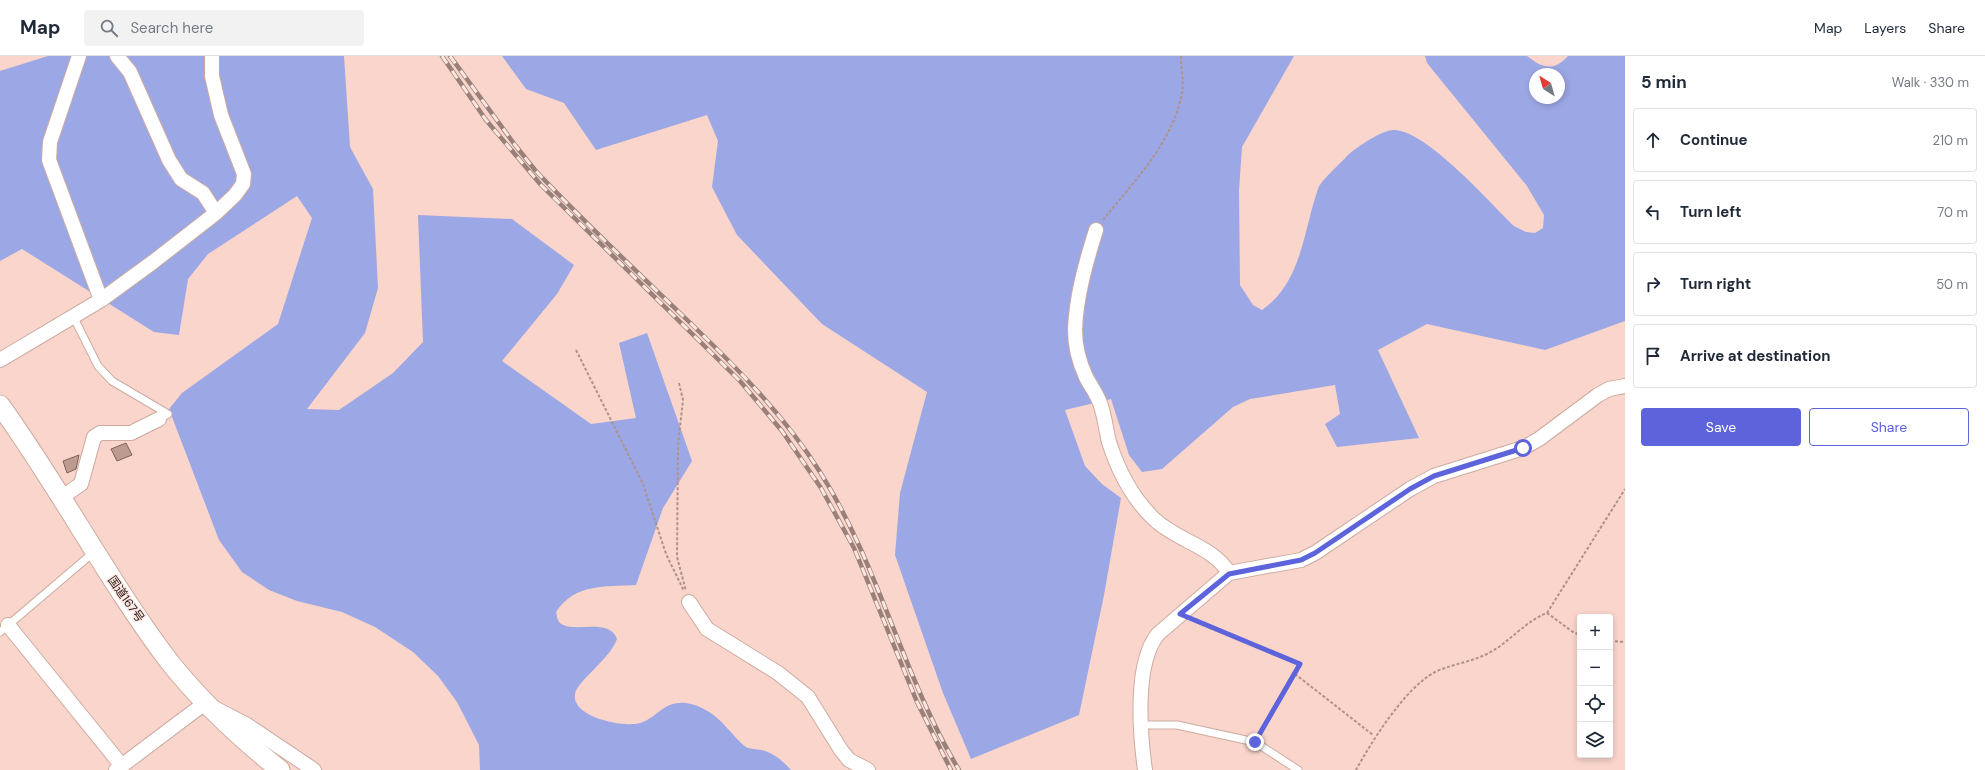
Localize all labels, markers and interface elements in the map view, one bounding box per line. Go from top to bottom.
search box [84,10,364,46]
text: Map [20,15,60,40]
icon: search [98,17,120,39]
text: Search here [130,18,213,38]
text: Map [1814,19,1842,37]
text: Layers [1864,19,1906,37]
text: Share [1928,19,1965,37]
north arrow [1529,68,1565,104]
text: 5 min [1641,71,1687,93]
text: Walk · 330 m [1892,74,1969,91]
icon: ahead [1642,129,1664,151]
text: Continue [1680,130,1748,150]
text: 210 m [1933,132,1968,149]
icon: left [1642,201,1664,223]
text: Turn left [1680,202,1741,222]
text: 70 m [1937,204,1968,221]
icon: right [1642,273,1664,295]
text: Turn right [1680,274,1751,294]
text: 50 m [1936,276,1968,293]
icon: arrive [1642,345,1664,367]
text: Arrive at destination [1680,346,1831,366]
button: Save [1641,408,1801,446]
button: Share [1809,408,1969,446]
route start [1514,439,1532,457]
street label: 国道167号 [104,573,148,625]
map controls [1577,614,1613,758]
button: + [1577,614,1613,650]
button: − [1577,650,1613,686]
button: locate [1577,686,1613,722]
button: layers [1577,722,1613,758]
route end [1246,733,1264,751]

